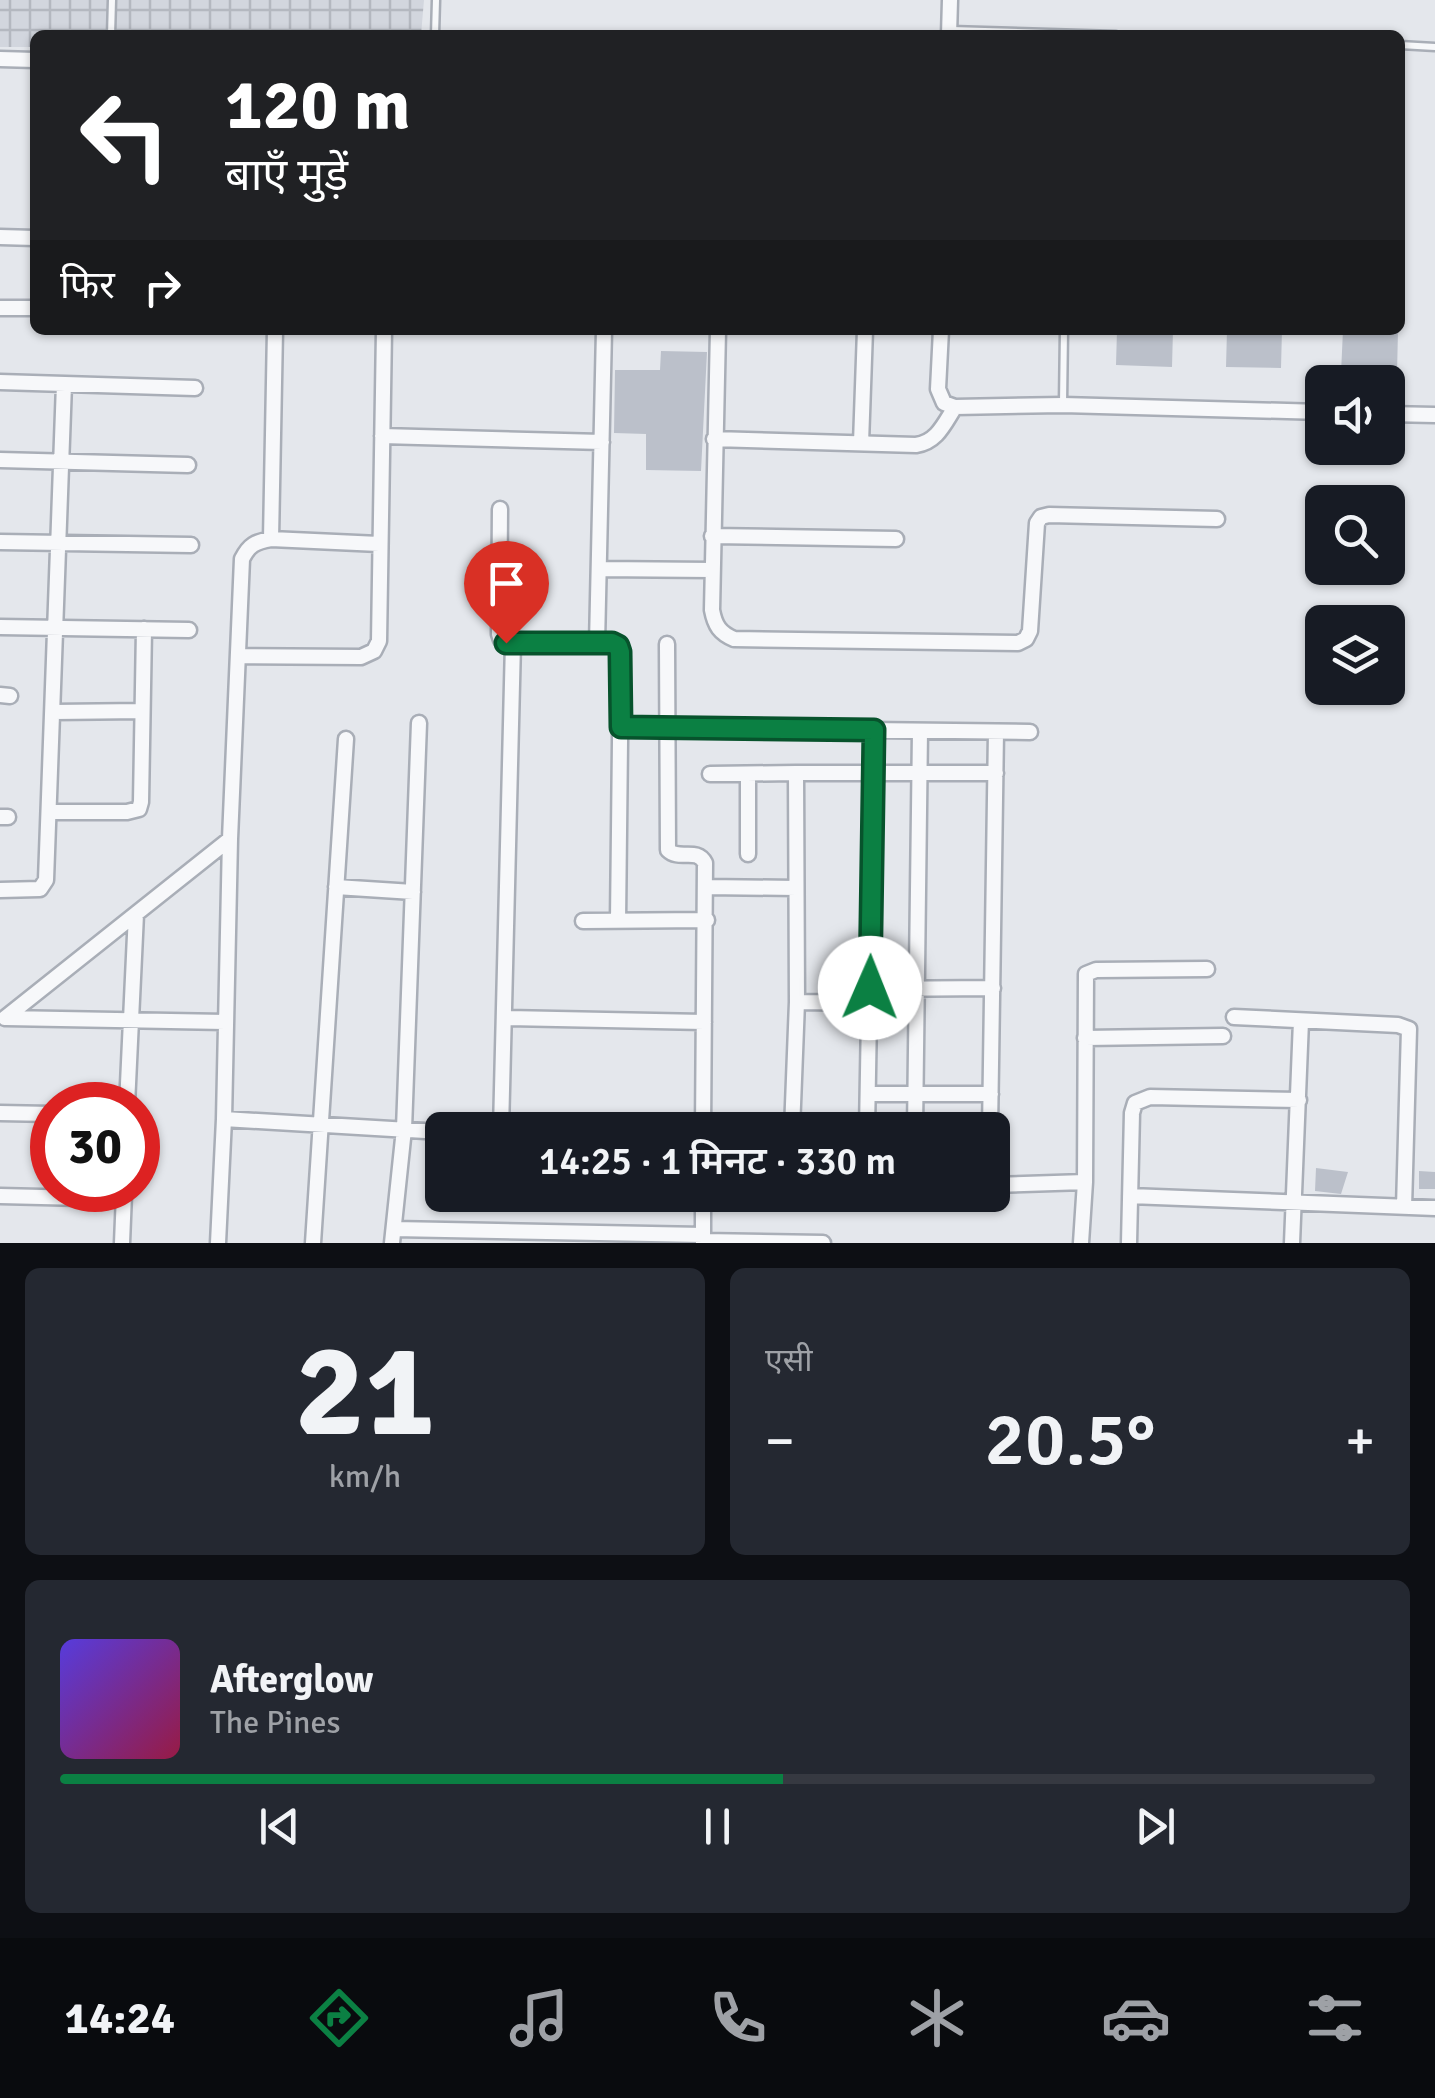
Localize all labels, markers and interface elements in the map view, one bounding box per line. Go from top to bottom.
text: 120 m [225,62,410,148]
icon: left [60,70,190,200]
text: बाएँ मुड़ें [225,148,348,203]
icon: right [135,260,190,315]
text: फिर [60,262,115,309]
map controls [1305,365,1405,705]
button: sound [1305,365,1405,465]
button: search [1305,485,1405,585]
pin [464,541,549,644]
icon: arrive [479,556,534,611]
button: layers [1305,605,1405,705]
position arrow [818,936,922,1040]
speed limit sign: 30 [30,1082,160,1212]
text: 14:25 · 1 मिनट · 330 m [539,1138,896,1185]
text: 21 [295,1312,435,1472]
text: एसी [765,1341,813,1380]
text: 20.5° [984,1393,1156,1486]
text: − [765,1407,795,1475]
text: + [1345,1407,1375,1475]
text: km/h [329,1457,401,1496]
text: Afterglow [210,1656,373,1703]
text: The Pines [210,1703,341,1742]
icon: previous [252,1799,307,1854]
icon: pause [690,1799,745,1854]
icon: next [1128,1799,1183,1854]
icon: directions [304,1983,374,2053]
icon: music [504,1983,574,2053]
icon: phone [703,1983,773,2053]
icon: climate [902,1983,972,2053]
icon: car [1101,1983,1171,2053]
icon: filters [1300,1983,1370,2053]
text: 14:24 [65,1991,175,2046]

